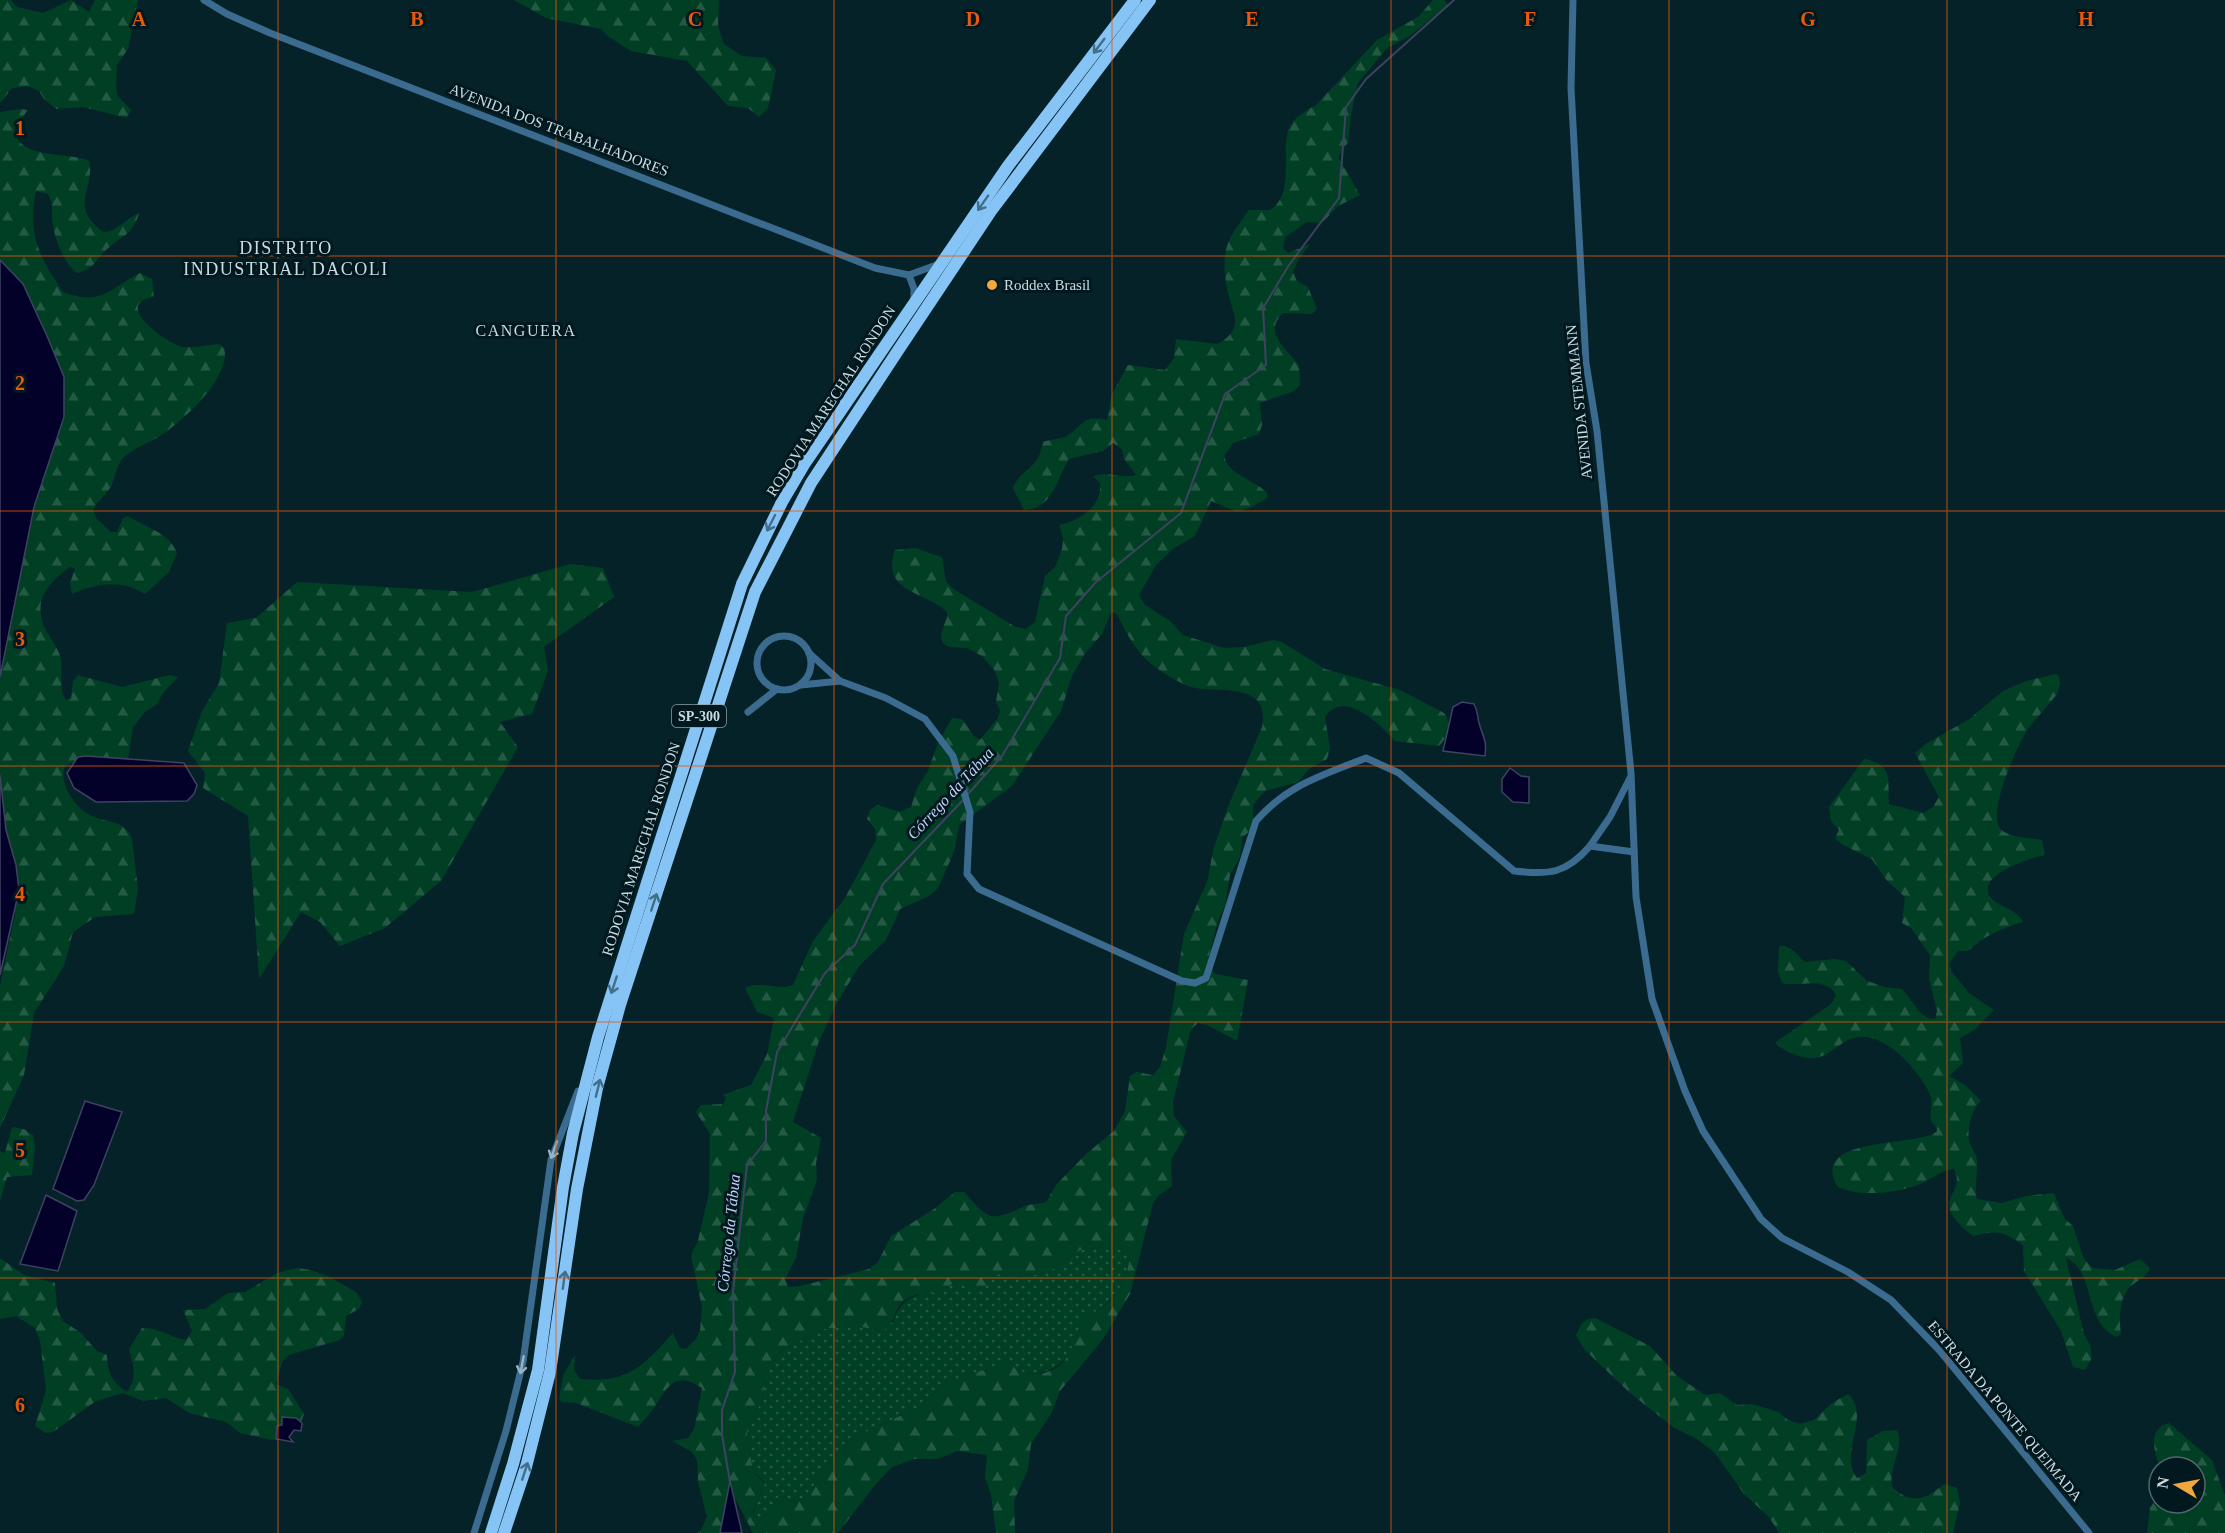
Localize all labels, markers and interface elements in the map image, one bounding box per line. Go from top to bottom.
text: A [132,8,147,30]
text: B [410,8,424,30]
text: C [688,8,702,30]
text: D [966,8,980,30]
text: E [1245,8,1259,30]
text: F [1524,8,1536,30]
text: G [1800,8,1816,30]
text: H [2078,8,2094,30]
one-way arrow [1093,38,1105,54]
street label: AVENIDA DOS TRABALHADORES [447,81,671,179]
text: 1 [15,117,25,139]
one-way arrow [977,194,989,210]
district label: DISTRITO INDUSTRIAL DACOLI [183,238,389,279]
place label: Roddex Brasil [1004,277,1090,293]
marker: Roddex Brasil [985,278,999,292]
street label: RODOVIA MARECHAL RONDON [763,303,899,499]
district label: CANGUERA [476,322,576,339]
street label: AVENIDA STEMMANN [1563,324,1595,480]
text: 2 [15,372,25,394]
one-way arrow [765,513,776,531]
text: 3 [15,628,25,650]
road number: SP-300 [672,705,726,727]
street label: RODOVIA MARECHAL RONDON [599,740,683,958]
water label: Córrego da Tábua [904,744,998,843]
text: 4 [15,883,25,905]
one-way arrow [649,893,660,912]
one-way arrow [608,975,619,994]
one-way arrow [592,1079,604,1098]
text: 5 [15,1139,25,1161]
one-way arrow [548,1140,559,1159]
water label: Córrego da Tábua [714,1173,744,1293]
one-way arrow [558,1271,569,1291]
street label: ESTRADA DA PONTE QUEIMADA [1925,1318,2085,1505]
one-way arrow [516,1355,527,1374]
text: 6 [15,1394,25,1416]
north arrow [2147,1455,2207,1515]
one-way arrow [520,1462,531,1481]
text: N [2153,1475,2172,1490]

